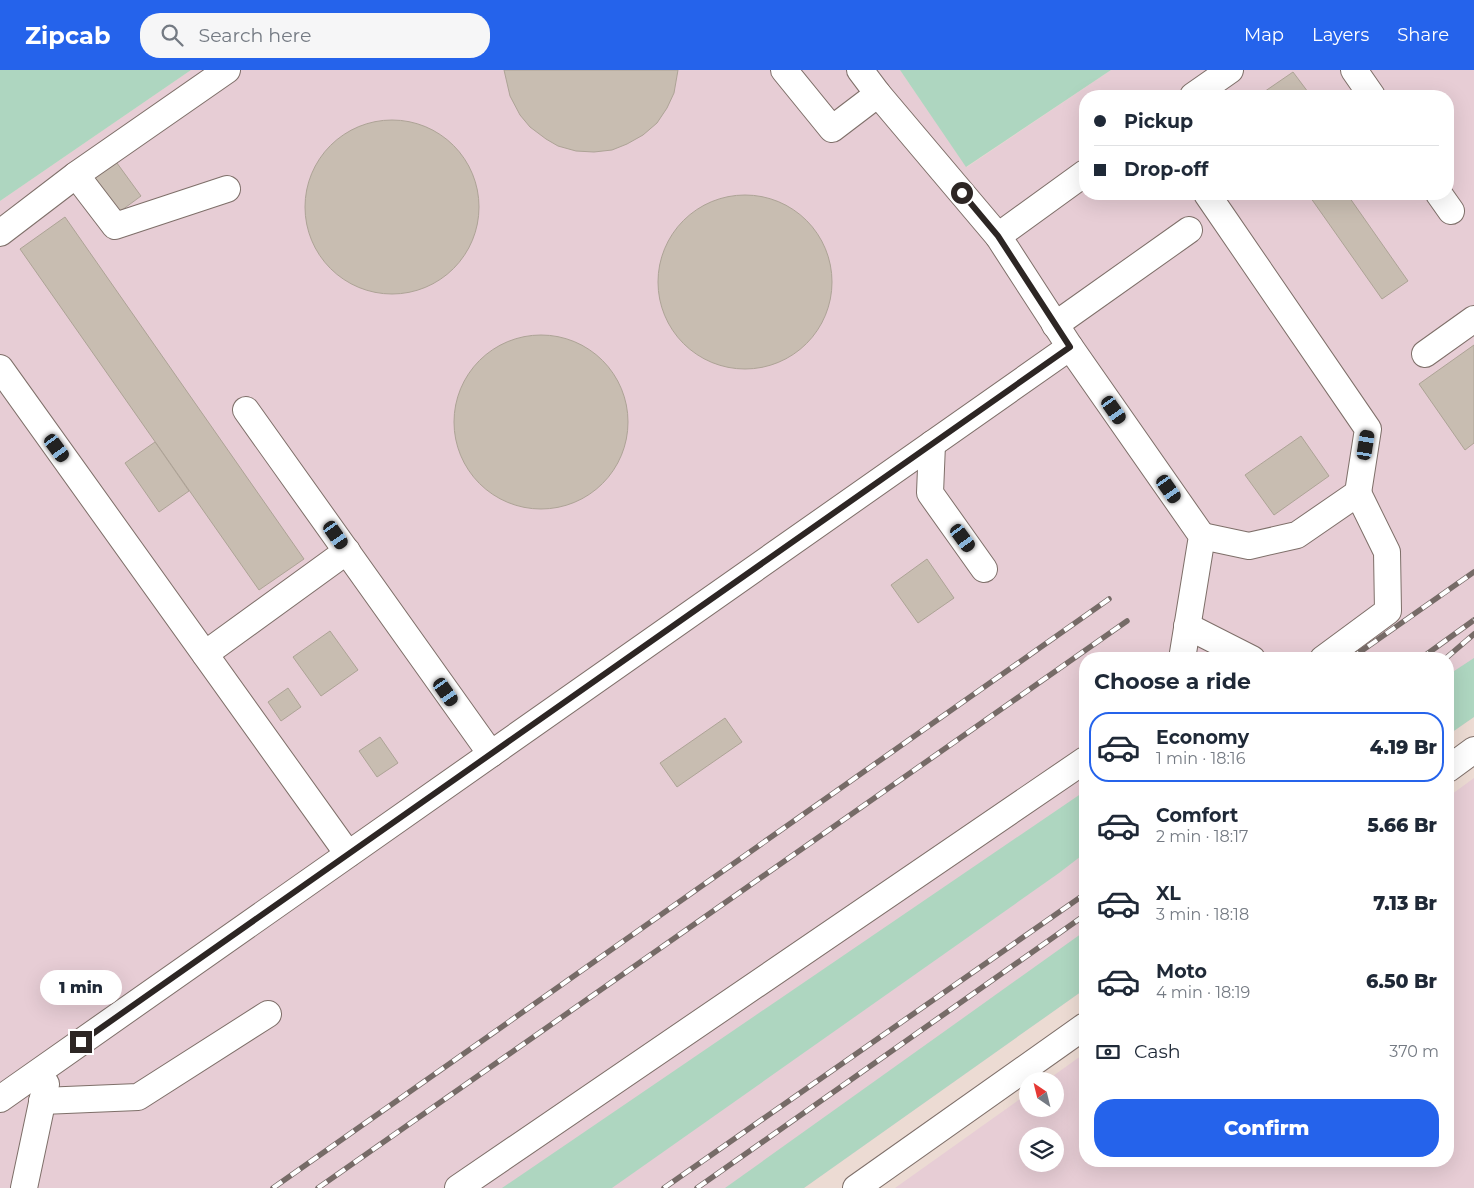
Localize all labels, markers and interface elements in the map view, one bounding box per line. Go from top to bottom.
search box [140,13,490,58]
text: Zipcab [25,21,110,50]
icon: search [158,21,186,49]
text: Search here [198,24,311,47]
text: Map [1244,24,1284,46]
text: Layers [1312,24,1369,46]
text: Share [1397,24,1449,46]
text: Pickup [1124,110,1193,133]
text: Drop-off [1124,158,1208,181]
route start [951,182,973,204]
car [1099,393,1128,427]
car [1356,429,1375,461]
car [42,431,71,465]
car [1154,472,1183,506]
car [321,518,350,552]
car [948,521,977,555]
text: Choose a ride [1094,668,1251,695]
car [431,675,460,709]
icon: car [1096,725,1141,770]
text: Economy [1156,726,1249,749]
text: 4.19 Br [1370,736,1437,759]
text: 1 min · 18:16 [1156,749,1245,768]
icon: car [1096,803,1141,848]
text: Comfort [1156,804,1238,827]
text: 5.66 Br [1367,814,1437,837]
text: 2 min · 18:17 [1156,827,1248,846]
icon: car [1096,881,1141,926]
text: XL [1156,882,1181,905]
text: 7.13 Br [1373,892,1437,915]
text: 3 min · 18:18 [1156,905,1249,924]
icon: car [1096,959,1141,1004]
text: Moto [1156,960,1207,983]
callout: 1 min [40,970,122,1004]
text: 6.50 Br [1366,970,1437,993]
text: 1 min [59,978,103,997]
text: 4 min · 18:19 [1156,983,1250,1002]
route end [70,1031,92,1053]
icon: cash [1094,1038,1122,1066]
text: Cash [1134,1040,1181,1063]
text: 370 m [1389,1042,1439,1061]
north arrow [1019,1072,1064,1118]
map controls [1019,1072,1064,1172]
button: Confirm [1094,1099,1439,1157]
button: layers [1019,1127,1064,1172]

